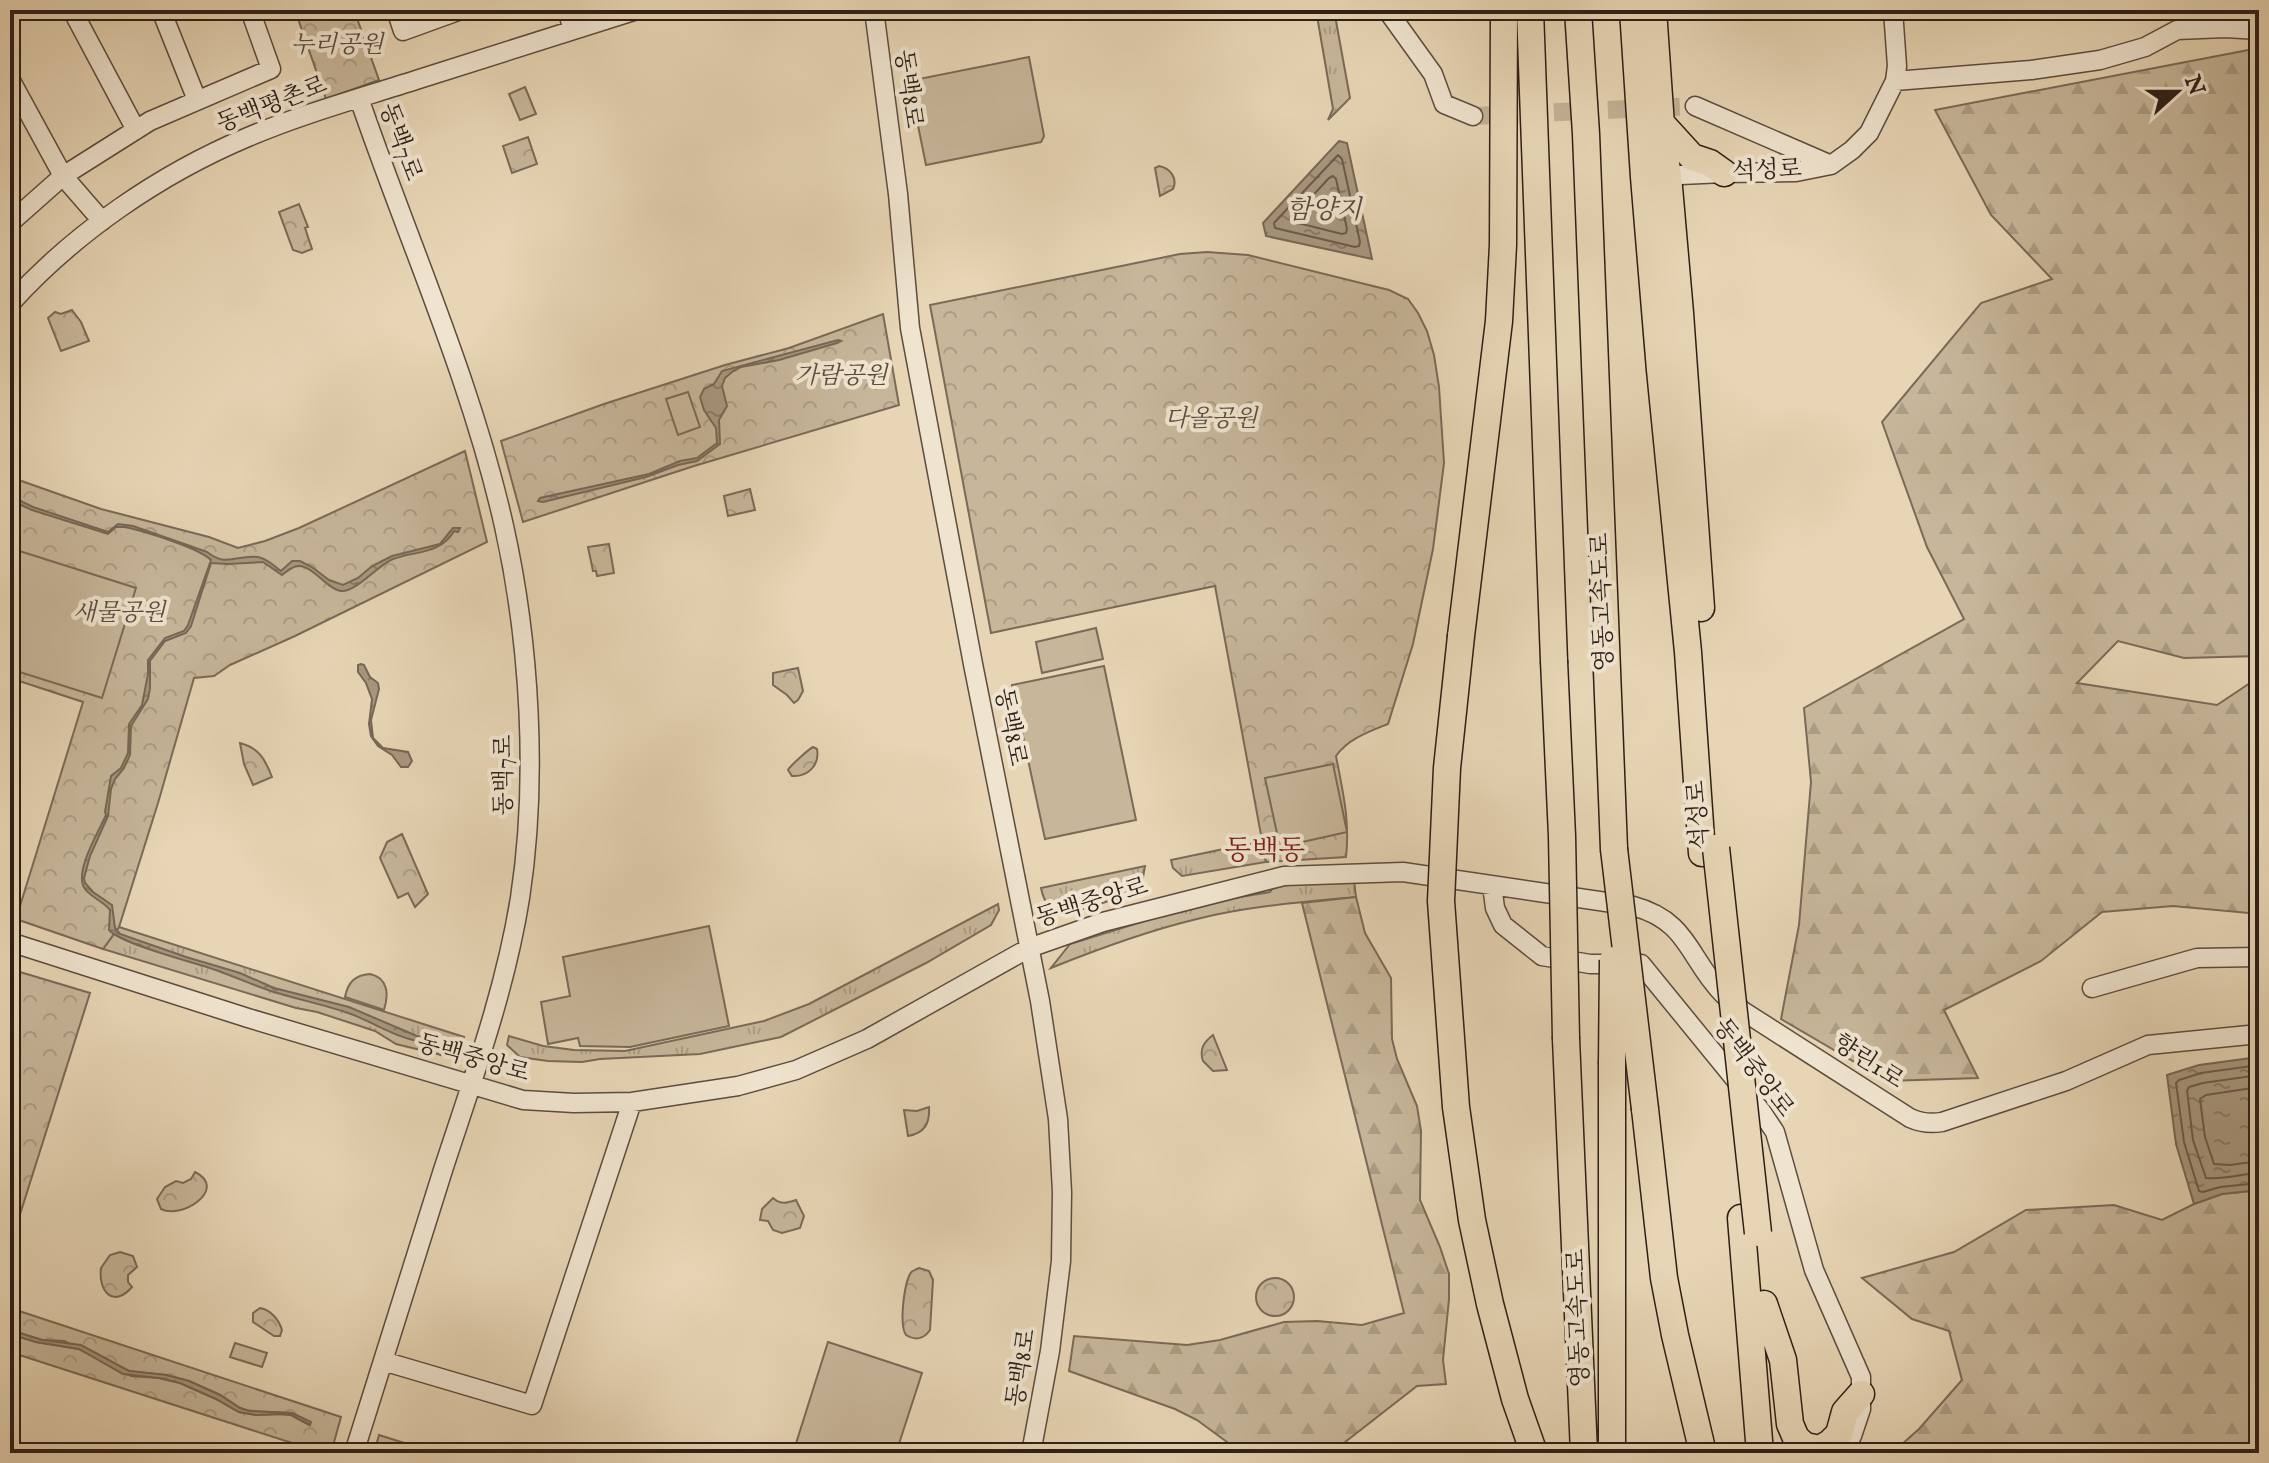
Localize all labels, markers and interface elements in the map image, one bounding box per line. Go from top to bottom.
park label: 누리공원 [291,30,385,61]
street label: 동백8로 [887,48,929,130]
north arrow [2137,52,2217,132]
street label: 동백평촌로 [212,70,332,140]
text: N [2177,71,2210,99]
street label: 동백7로 [372,99,428,185]
street label: 석성로 [1731,154,1803,188]
water label: 함양지 [1286,194,1364,227]
park label: 가람공원 [795,361,889,392]
park label: 다올공원 [1165,404,1259,435]
street label: 영동고속도로 [1585,532,1621,672]
park label: 새물공원 [73,598,167,629]
street label: 동백8로 [987,685,1033,769]
street label: 동백7로 [489,735,520,815]
street label: 석성로 [1681,779,1717,851]
district label: 동백동 [1224,834,1306,869]
street label: 동백중앙로 [1032,871,1152,935]
street label: 동백중앙로 [1706,1012,1800,1124]
street label: 동백중앙로 [413,1028,533,1090]
street label: 향린1로 [1827,1028,1909,1096]
street label: 영동고속도로 [1561,1248,1597,1388]
street label: 동백8로 [1001,1327,1043,1409]

